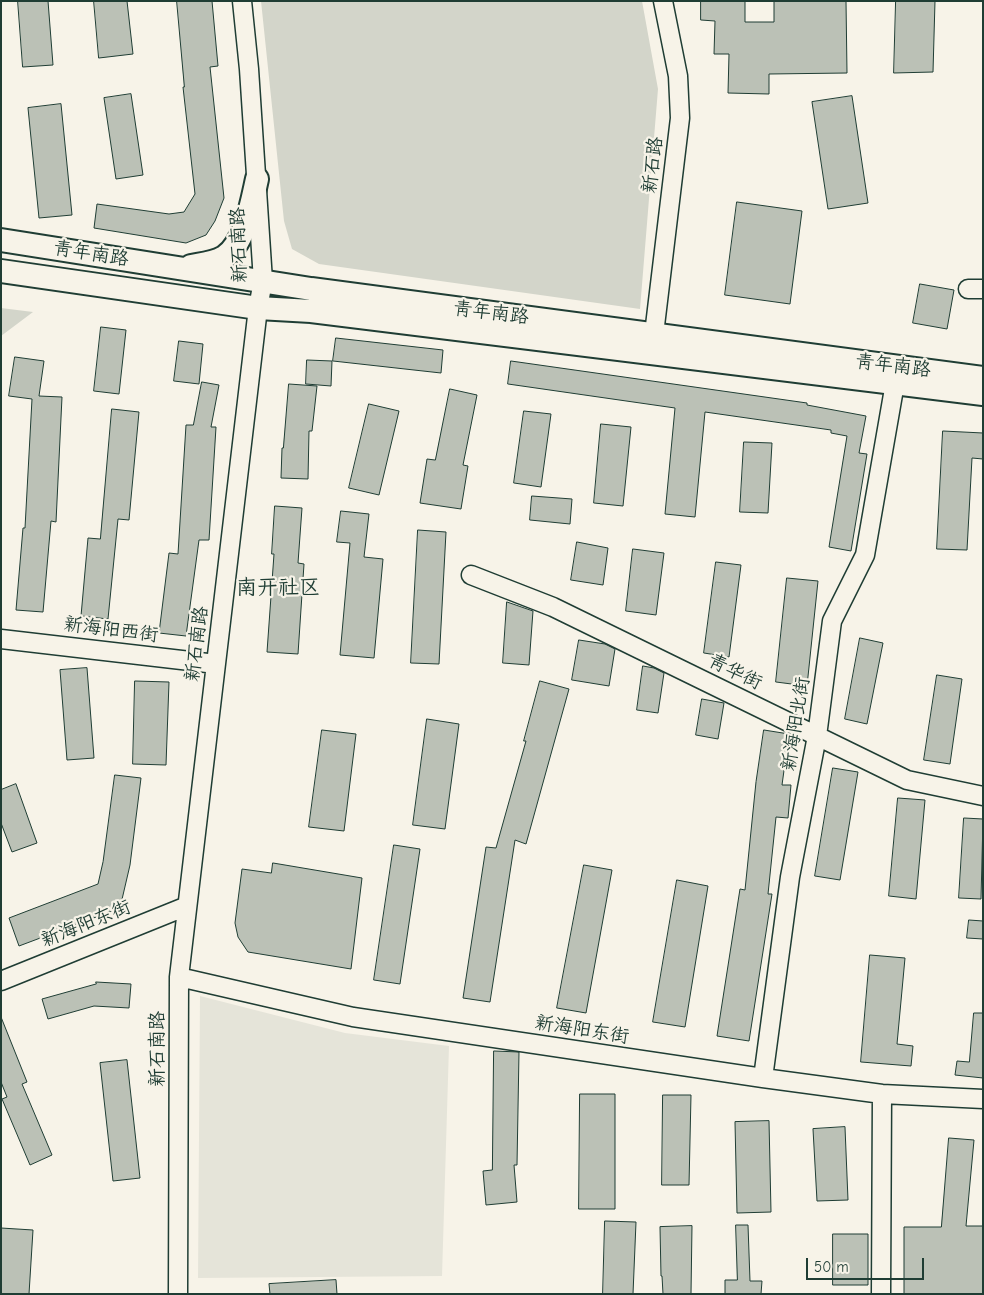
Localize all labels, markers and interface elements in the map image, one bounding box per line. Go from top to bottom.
street label: 新石路 [638,135,668,195]
street label: 新石南路 [226,207,252,283]
street label: 青年南路 [52,237,130,271]
street label: 青年南路 [452,297,530,329]
street label: 青年南路 [854,350,932,382]
district label: 南开社区 [236,575,320,601]
street label: 新石南路 [181,605,213,683]
street label: 新海阳西街 [62,613,160,647]
street label: 青华街 [704,649,766,695]
street label: 新海阳北街 [777,675,815,773]
street label: 新海阳东街 [38,896,134,952]
street label: 新石南路 [147,1011,169,1087]
street label: 新海阳东街 [533,1011,631,1049]
scale bar [809,1248,926,1280]
text: 50 m [814,1258,849,1276]

